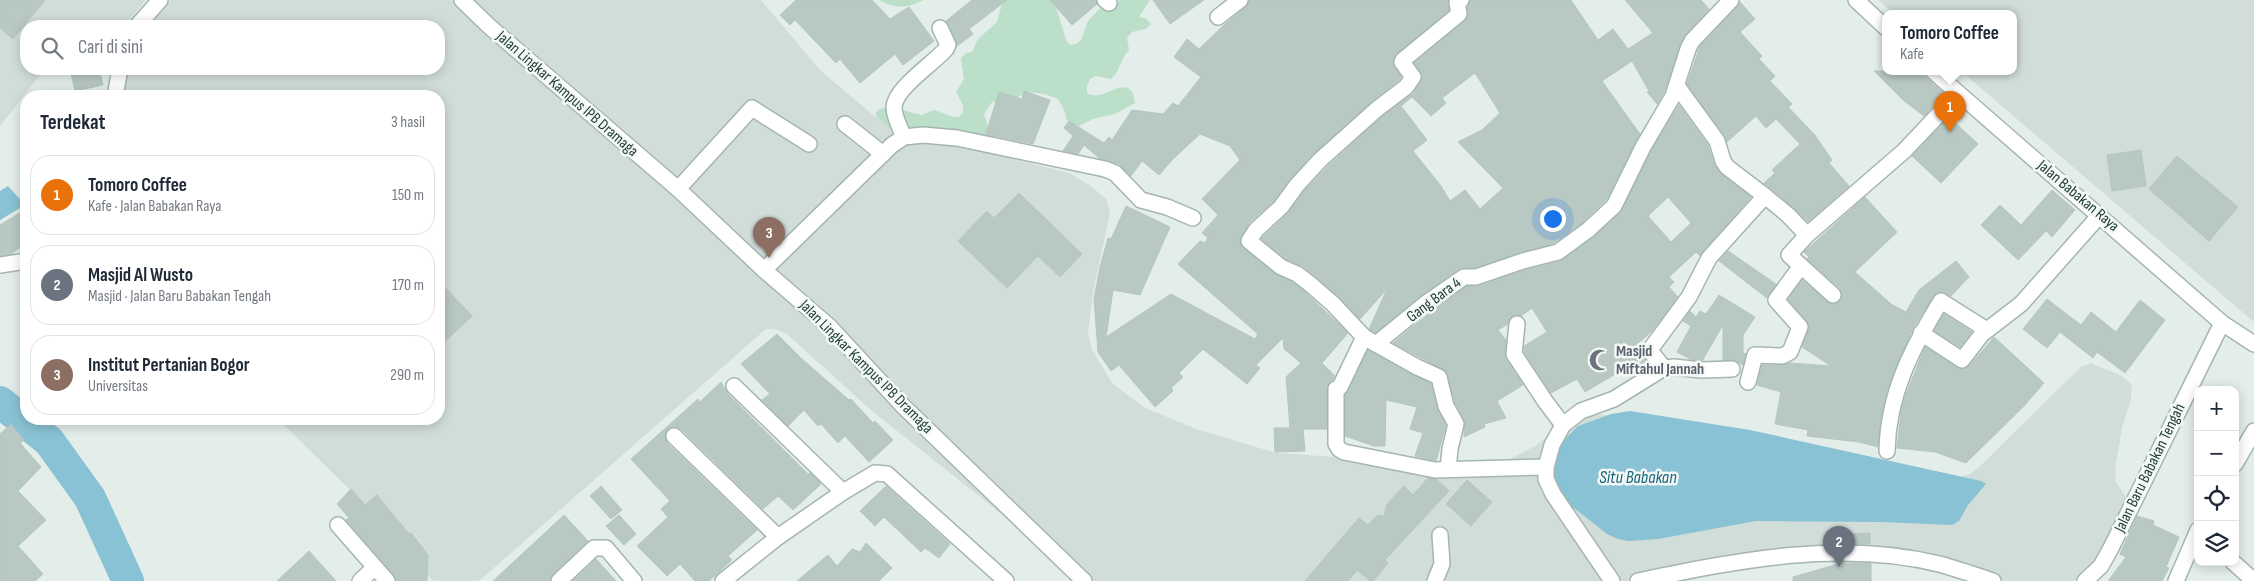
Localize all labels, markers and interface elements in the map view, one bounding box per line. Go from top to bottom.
popup [1882,10,2017,75]
search box [20,20,445,75]
text: Tomoro Coffee [1900,22,1999,45]
street label: Jalan Lingkar Kampus IPB Dramaga [492,27,642,161]
icon: search [38,34,66,62]
text: Cari di sini [78,36,143,59]
text: Kafe [1900,45,1924,64]
pin: 1 [1934,91,1966,132]
text: Terdekat [40,110,106,135]
text: 3 hasil [391,113,425,132]
street label: Jalan Babakan Raya [2032,156,2123,236]
text: Tomoro Coffee [88,174,187,197]
text: 1 [54,186,60,205]
text: 150 m [392,186,424,205]
text: Kafe · Jalan Babakan Raya [88,197,221,216]
your location [1540,206,1566,232]
pin: 3 [753,217,785,258]
text: Masjid Al Wusto [88,264,193,287]
street label: Gang Bara 4 [1403,273,1465,327]
text: 2 [53,276,61,295]
text: 170 m [392,276,424,295]
text: Masjid · Jalan Baru Babakan Tengah [88,287,271,306]
street label: Jalan Lingkar Kampus IPB Dramaga [794,295,937,438]
place label: Masjid Miftahul Jannah [1616,342,1704,379]
mosque icon: Masjid Miftahul Jannah [1587,347,1613,373]
text: Institut Pertanian Bogor [88,354,250,377]
text: 3 [53,366,61,385]
text: 290 m [390,366,424,385]
text: Universitas [88,377,148,396]
map controls [2194,386,2239,566]
button: + [2194,386,2239,431]
street label: Jalan Baru Babakan Tengah [2110,401,2189,536]
button: − [2194,431,2239,476]
water label: Situ Babakan [1599,467,1677,488]
button: locate [2194,476,2239,521]
button: layers [2194,521,2239,566]
pin: 2 [1823,526,1855,567]

